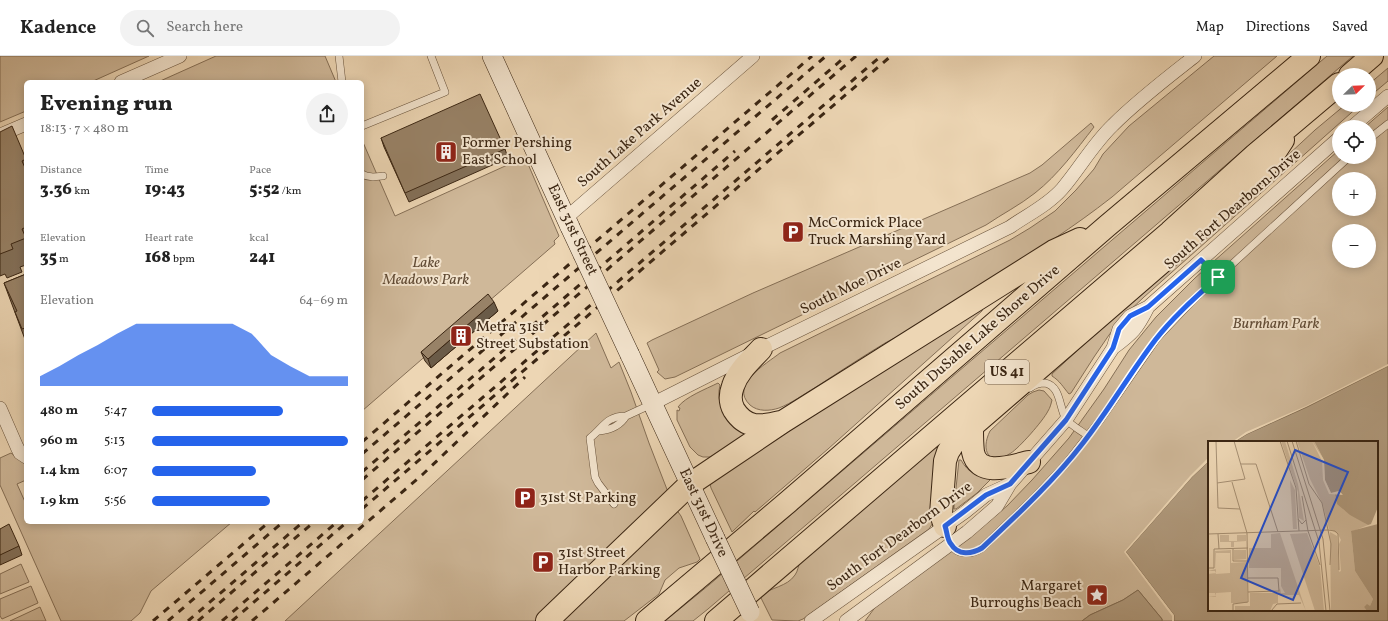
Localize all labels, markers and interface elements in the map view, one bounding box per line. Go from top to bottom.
search box [120,10,400,46]
text: Kadence [20,15,96,41]
icon: search [134,17,156,39]
text: Search here [166,17,243,38]
text: Map [1196,18,1224,37]
text: Directions [1246,18,1310,37]
text: Saved [1332,18,1368,37]
north arrow [1332,68,1376,112]
map controls [1332,68,1376,268]
street label: South Lake Park Avenue [573,73,707,193]
text: Evening run [40,89,173,120]
button: share [306,93,348,135]
text: 18:13 · 7 × 480 m [40,120,129,138]
button: locate [1332,120,1376,164]
place label: Former Pershing East School [462,133,572,171]
building icon: Former Pershing East School [433,139,459,165]
street label: South Fort Dearborn Drive [1160,145,1306,275]
text: Distance [40,163,82,178]
text: Time [145,163,169,178]
text: Pace [249,163,271,178]
button: + [1332,172,1376,216]
text: 3.36 [40,178,72,201]
text: 19:43 [145,178,185,201]
text: 5:52 [249,178,280,201]
street label: East 31st Street [542,181,602,279]
text: km [72,184,90,199]
text: /km [280,184,302,199]
place label: McCormick Place Truck Marshing Yard [808,213,946,251]
parking icon: McCormick Place Truck Marshing Yard [780,219,806,245]
button: − [1332,224,1376,268]
text: Elevation [40,231,86,246]
text: Heart rate [145,231,193,246]
text: kcal [249,231,269,246]
text: 35 [40,246,57,269]
text: 168 [145,246,171,269]
text: 241 [249,246,275,269]
text: m [57,252,69,267]
text: bpm [171,252,195,267]
park label: Lake Meadows Park [382,253,469,291]
street label: South Moe Drive [797,253,905,321]
pin [1201,260,1235,294]
street label: South DuSable Lake Shore Drive [891,261,1065,415]
icon: arrive [1207,266,1229,288]
text: Elevation [40,292,94,310]
text: 64–69 m [299,292,348,310]
park label: Burnham Park [1233,314,1320,335]
place label: Metra 31st Street Substation [476,317,589,355]
building icon: Metra 31st Street Substation [448,323,474,349]
road number: US 41 [985,360,1029,384]
text: 480 m [40,402,78,420]
text: 5:47 [104,402,127,420]
text: 960 m [40,432,78,450]
text: 5:13 [104,432,125,450]
inset map [1208,441,1378,611]
text: 1.4 km [40,462,80,480]
text: 6:07 [104,462,128,480]
street label: East 31st Drive [673,465,733,561]
street label: South Fort Dearborn Drive [823,477,977,597]
parking icon: 31st St Parking [512,485,538,511]
place label: 31st St Parking [540,488,637,509]
text: 1.9 km [40,492,79,510]
text: 5:56 [104,492,126,510]
place label: 31st Street Harbor Parking [558,543,661,581]
parking icon: 31st Street Harbor Parking [530,549,556,575]
place label: Margaret Burroughs Beach [970,576,1082,614]
place icon: Margaret Burroughs Beach [1084,582,1110,608]

